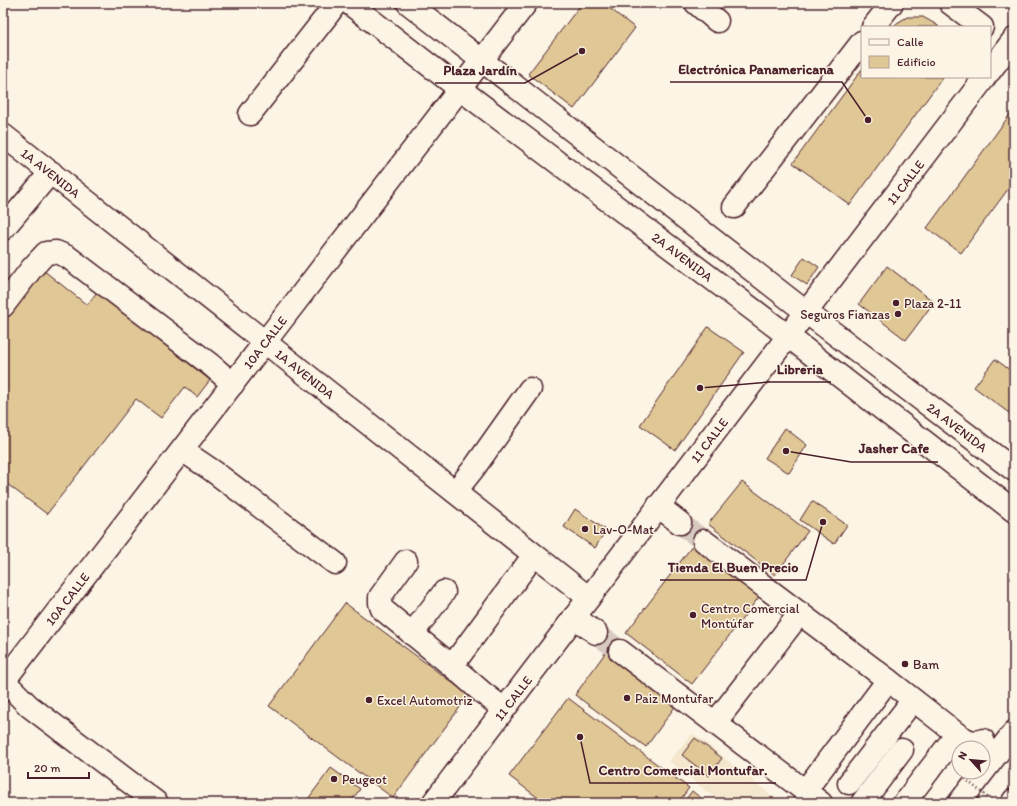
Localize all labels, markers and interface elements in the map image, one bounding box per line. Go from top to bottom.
legend [861,26,991,78]
text: Calle [897,35,924,49]
text: Edificio [897,55,936,69]
callout: Electrónica Panamericana [670,56,842,82]
callout: Plaza Jardín [435,57,525,83]
text: Electrónica Panamericana [678,61,835,78]
text: Plaza Jardín [443,62,517,79]
street label: 1A AVENIDA [18,145,84,202]
street label: 11 CALLE [884,157,927,208]
street label: 2A AVENIDA [649,229,716,285]
place label: Plaza 2-11 [904,296,961,311]
marker: Plaza 2-11 [891,298,901,308]
place label: Seguros Fianzas [800,307,890,322]
marker: Seguros Fianzas [893,309,903,319]
street label: 10A CALLE [240,313,290,372]
street label: 1A AVENIDA [272,346,338,402]
callout: Libreria [769,356,831,382]
text: Libreria [777,361,824,378]
street label: 2A AVENIDA [924,400,991,456]
street label: 11 CALLE [688,415,731,466]
callout: Jasher Cafe [851,436,938,462]
text: Jasher Cafe [858,440,930,457]
place label: Lav-O-Mat [593,522,654,537]
marker: Lav-O-Mat [580,524,590,534]
callout: Tienda El Buen Precio [660,554,806,580]
text: Tienda El Buen Precio [667,559,798,576]
street label: 10A CALLE [42,570,92,628]
place label: Centro Comercial Montúfar [701,601,800,631]
marker: Centro Comercial Montúfar [688,610,698,620]
place label: Bam [913,657,939,672]
marker: Bam [900,659,910,669]
street label: 11 CALLE [492,673,535,724]
place label: Paiz Montufar [635,691,713,706]
place label: Excel Automotriz [377,693,473,708]
marker: Paiz Montufar [622,693,632,703]
marker: Excel Automotriz [364,695,374,705]
north arrow [951,740,991,780]
text: N [955,749,970,762]
scale bar [28,754,89,780]
callout: Centro Comercial Montufar. [590,757,776,783]
text: 20 m [34,761,61,775]
text: Centro Comercial Montufar. [599,762,767,779]
place label: Peugeot [342,772,387,787]
marker: Peugeot [329,774,339,784]

